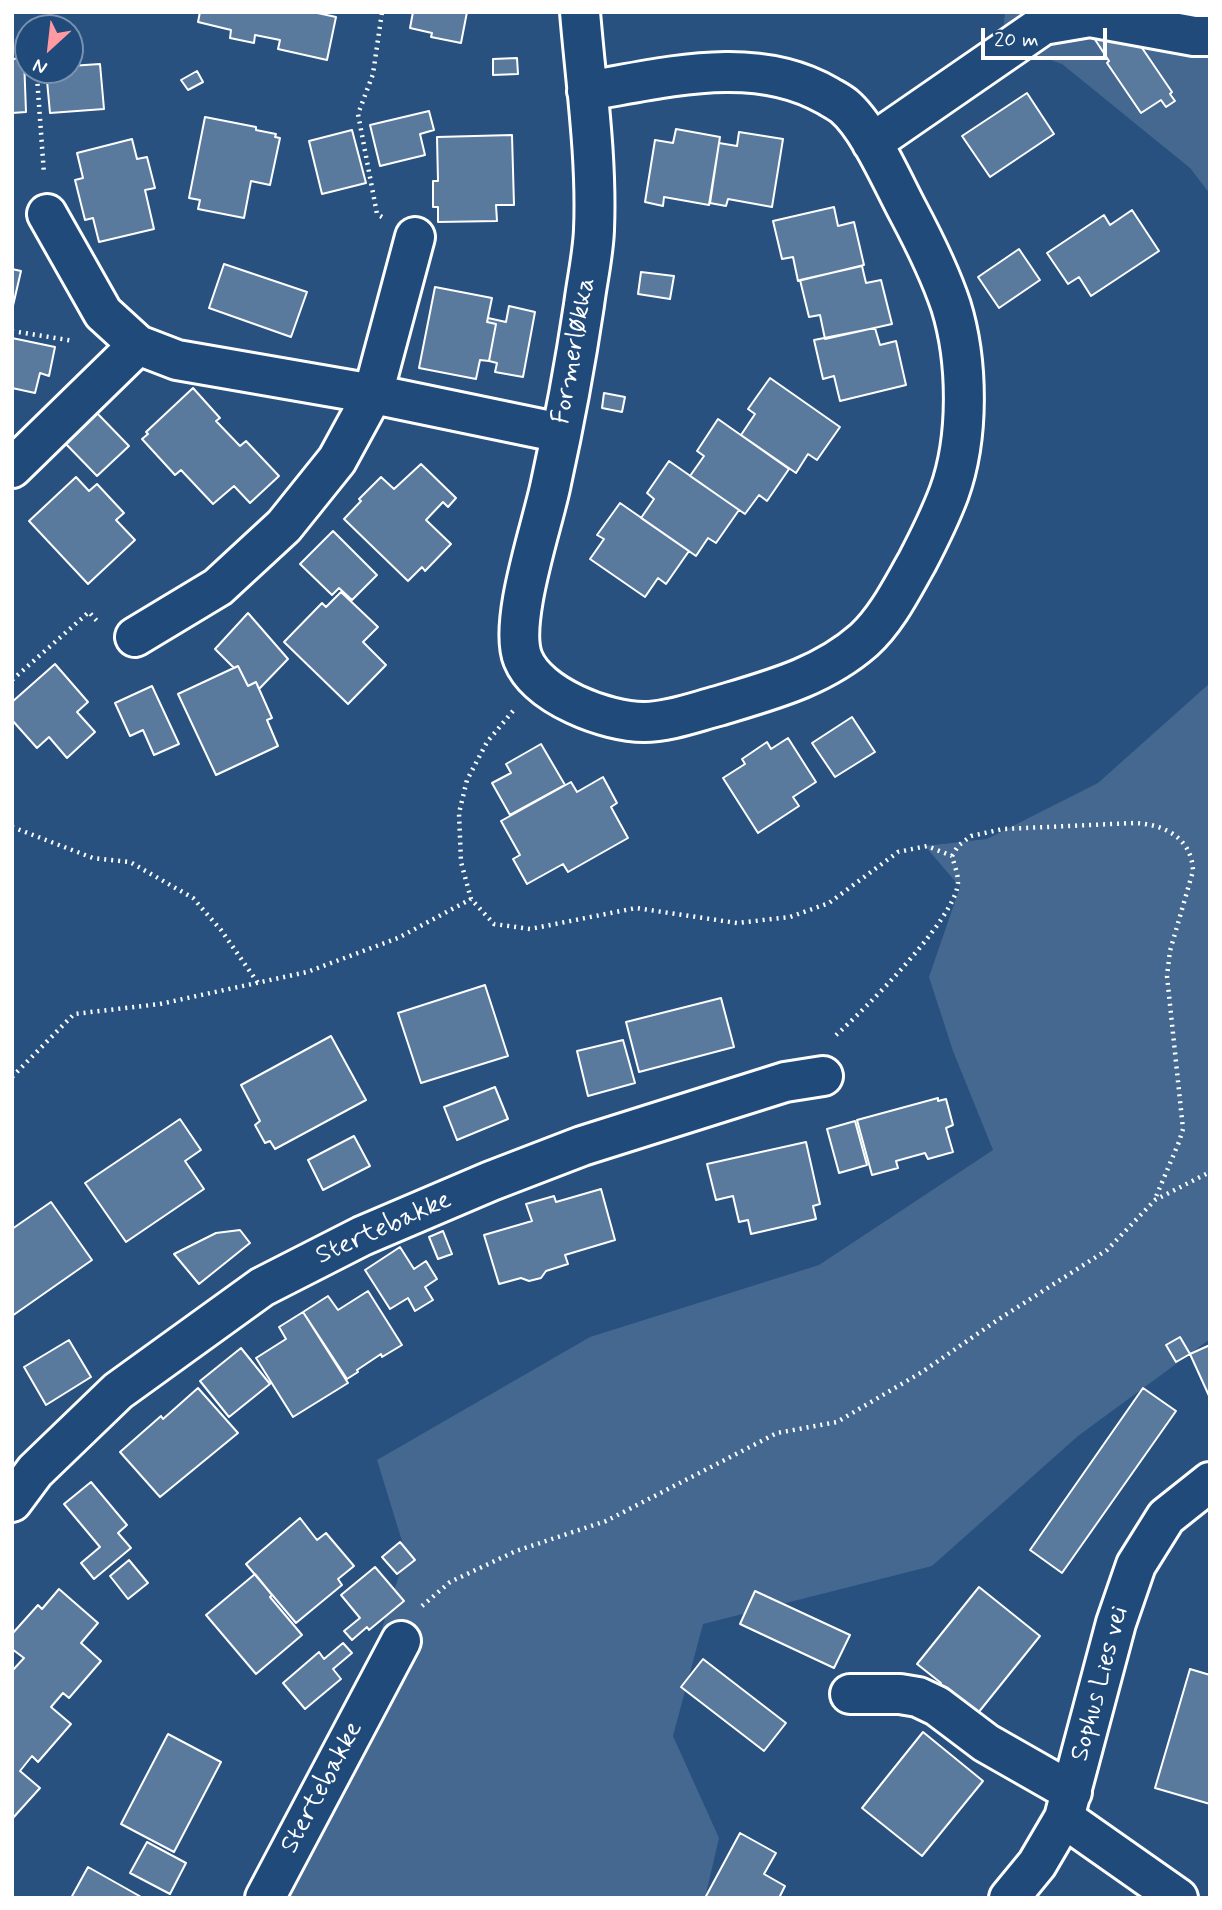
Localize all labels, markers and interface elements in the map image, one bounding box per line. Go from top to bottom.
north arrow [14,14,84,84]
scale bar [984,14,1110,58]
text: 20 m [994,26,1039,54]
text: N [29,52,51,80]
street label: Formerløkka [547,275,603,427]
street label: Stertebakke [311,1185,457,1273]
street label: Sophus Lies vei [1065,1603,1137,1765]
street label: Stertebakke [275,1717,371,1859]

